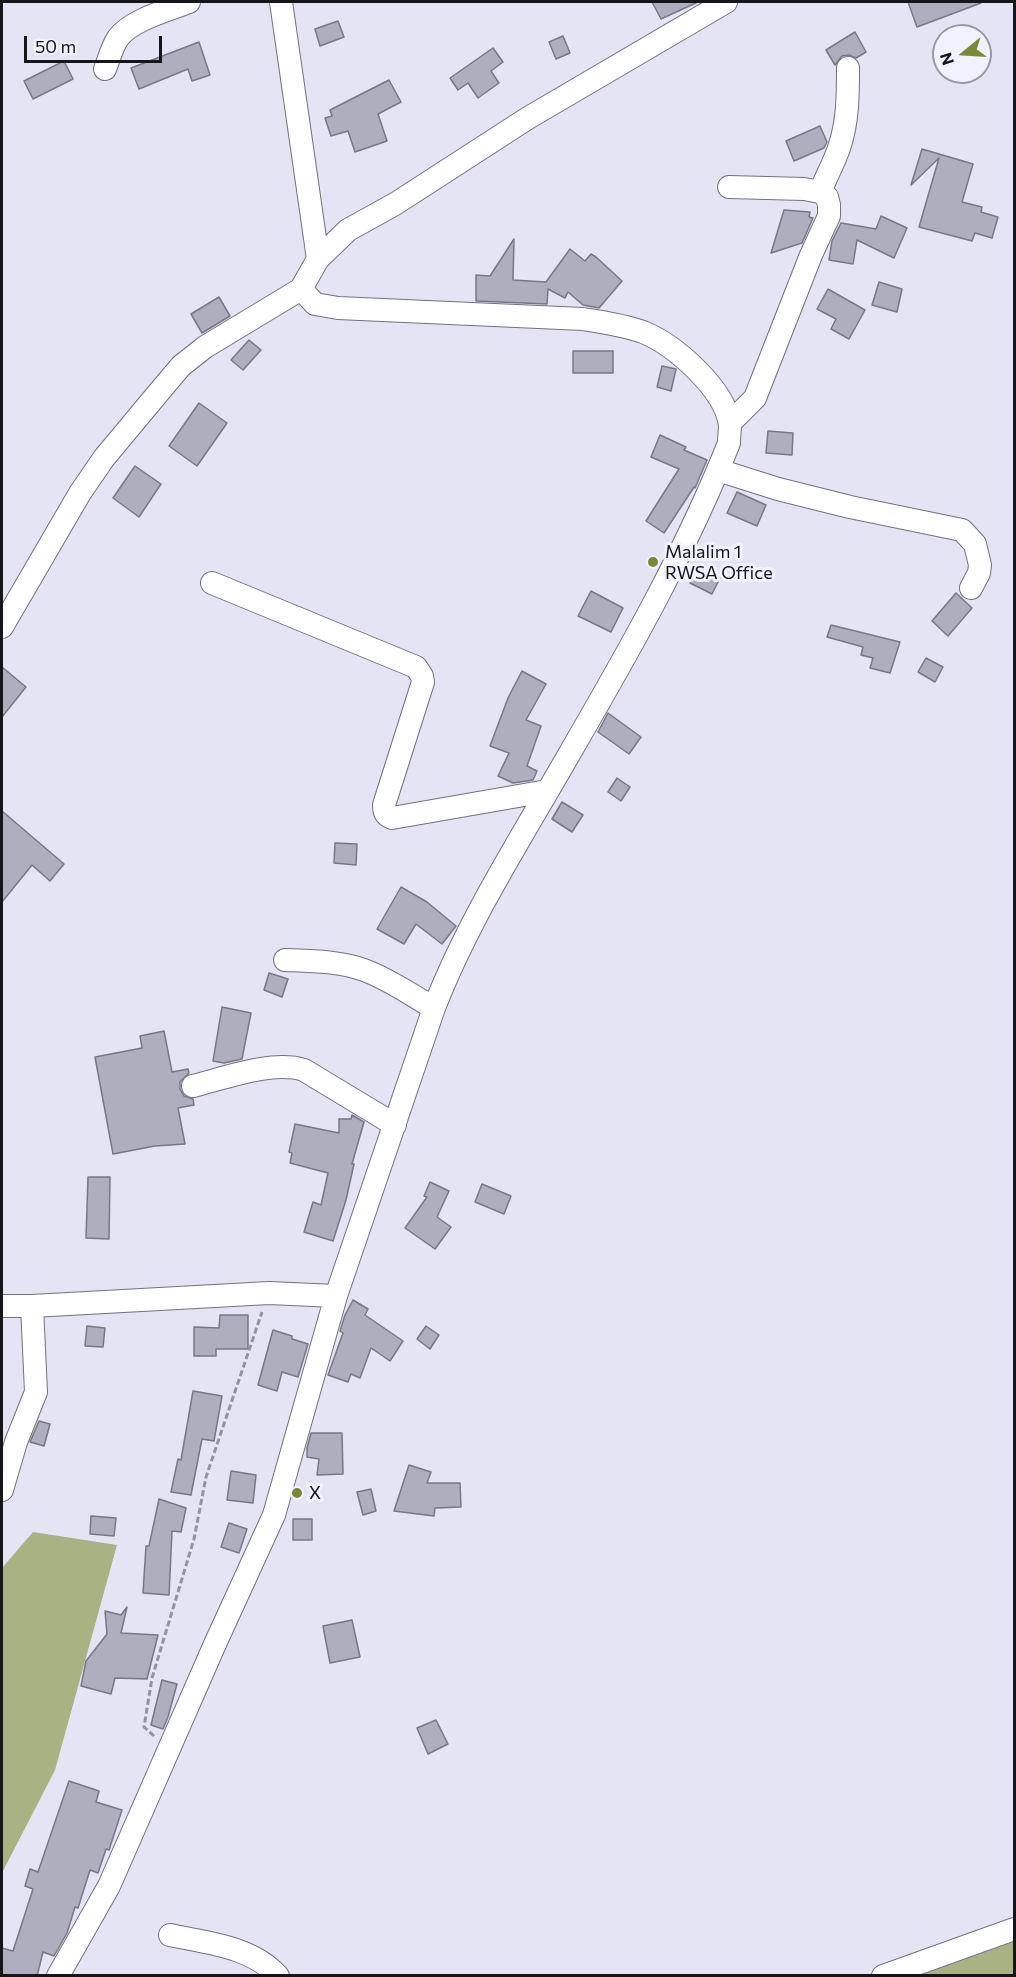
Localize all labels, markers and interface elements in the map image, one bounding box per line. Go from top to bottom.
scale bar [27,24,165,62]
north arrow [932,24,992,84]
text: 50 m [35,35,76,57]
text: N [935,50,957,68]
place label: Malalim 1 RWSA Office [665,541,773,584]
marker: Malalim 1 RWSA Office [646,555,660,569]
place label: X [309,1482,321,1504]
marker: X [290,1486,304,1500]

